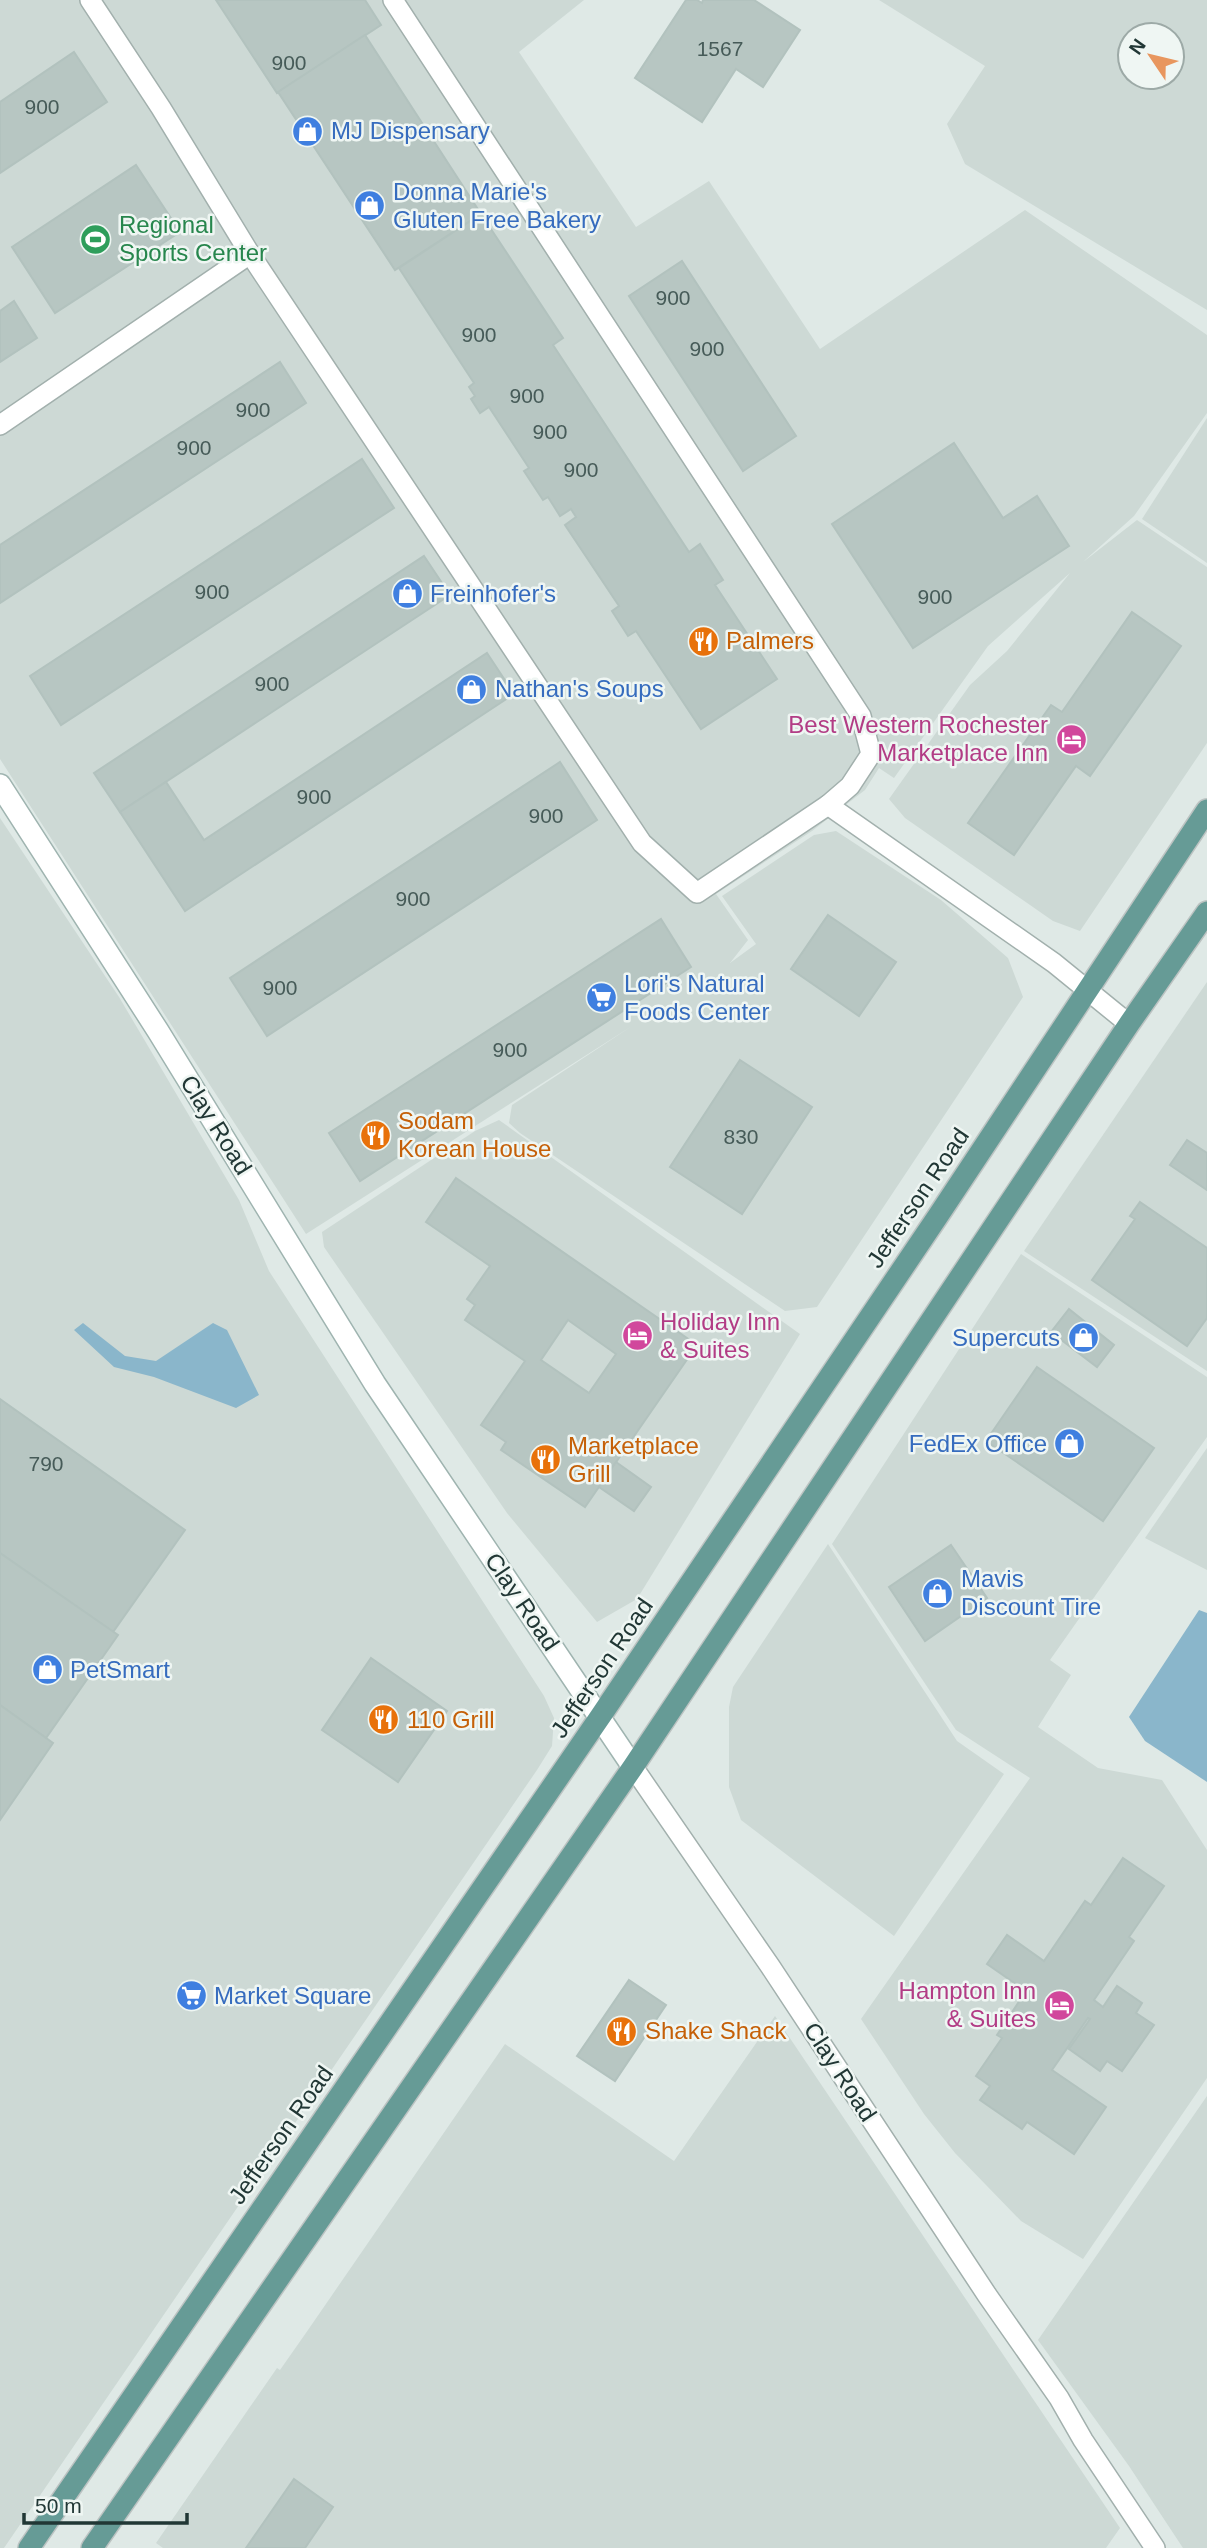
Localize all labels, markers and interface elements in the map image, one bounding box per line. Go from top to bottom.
north arrow [1116,21,1186,91]
text: N [1125,35,1150,58]
house number: 1567 [697,37,743,60]
house number: 900 [271,51,307,74]
house number: 900 [24,95,60,118]
shop icon: MJ Dispensary [291,114,325,148]
place label: MJ Dispensary [331,117,490,144]
place label: Donna Marie's Gluten Free Bakery [393,178,601,233]
shop icon: Donna Marie's Gluten Free Bakery [353,189,387,223]
place label: Regional Sports Center [119,211,267,266]
sports icon: Regional Sports Center [79,222,113,256]
house number: 900 [655,286,691,309]
house number: 900 [461,323,497,346]
house number: 900 [689,337,725,360]
house number: 900 [509,384,545,407]
house number: 900 [235,398,271,421]
house number: 900 [532,420,568,443]
house number: 900 [176,436,212,459]
house number: 900 [563,458,599,481]
shop icon: Freinhofer's [390,577,424,611]
house number: 900 [194,580,230,603]
place label: Freinhofer's [430,580,556,607]
house number: 900 [917,585,953,608]
restaurant icon: Palmers [686,624,720,658]
place label: Palmers [726,627,814,654]
house number: 900 [254,672,290,695]
shop icon: Nathan's Soups [455,672,489,706]
place label: Nathan's Soups [495,675,664,702]
place label: Best Western Rochester Marketplace Inn [788,711,1048,766]
hotel icon: Best Western Rochester Marketplace Inn [1054,722,1088,756]
house number: 900 [296,785,332,808]
house number: 900 [528,804,564,827]
house number: 900 [395,887,431,910]
place label: Lori's Natural Foods Center [624,970,769,1025]
house number: 900 [262,976,298,999]
supermarket icon: Lori's Natural Foods Center [584,981,618,1015]
house number: 900 [492,1038,528,1061]
street label: Clay Road [175,1070,258,1179]
place label: Sodam Korean House [398,1107,551,1162]
restaurant icon: Sodam Korean House [358,1118,392,1152]
street label: Jefferson Road [861,1123,974,1273]
house number: 830 [723,1125,759,1148]
place label: Holiday Inn & Suites [660,1308,780,1363]
hotel icon: Holiday Inn & Suites [620,1319,654,1353]
shop icon: Supercuts [1066,1321,1100,1355]
place label: Supercuts [952,1324,1060,1351]
shop icon: FedEx Office [1053,1427,1087,1461]
place label: FedEx Office [909,1430,1047,1457]
place label: Marketplace Grill [568,1432,699,1487]
restaurant icon: Marketplace Grill [528,1443,562,1477]
house number: 790 [28,1452,64,1475]
street label: Clay Road [480,1548,565,1656]
place label: Mavis Discount Tire [961,1565,1101,1620]
shop icon: Mavis Discount Tire [921,1576,955,1610]
street label: Jefferson Road [545,1593,658,1743]
shop icon: PetSmart [30,1653,64,1687]
place label: PetSmart [70,1656,170,1683]
restaurant icon: 110 Grill [367,1703,401,1737]
place label: 110 Grill [407,1706,495,1733]
place label: Hampton Inn & Suites [899,1977,1036,2032]
supermarket icon: Market Square [174,1979,208,2013]
place label: Market Square [214,1982,371,2009]
hotel icon: Hampton Inn & Suites [1042,1988,1076,2022]
restaurant icon: Shake Shack [605,2014,639,2048]
place label: Shake Shack [645,2017,787,2044]
street label: Clay Road [799,2017,882,2126]
street label: Jefferson Road [223,2060,338,2209]
scale bar [24,2482,187,2526]
text: 50 m [35,2494,82,2517]

